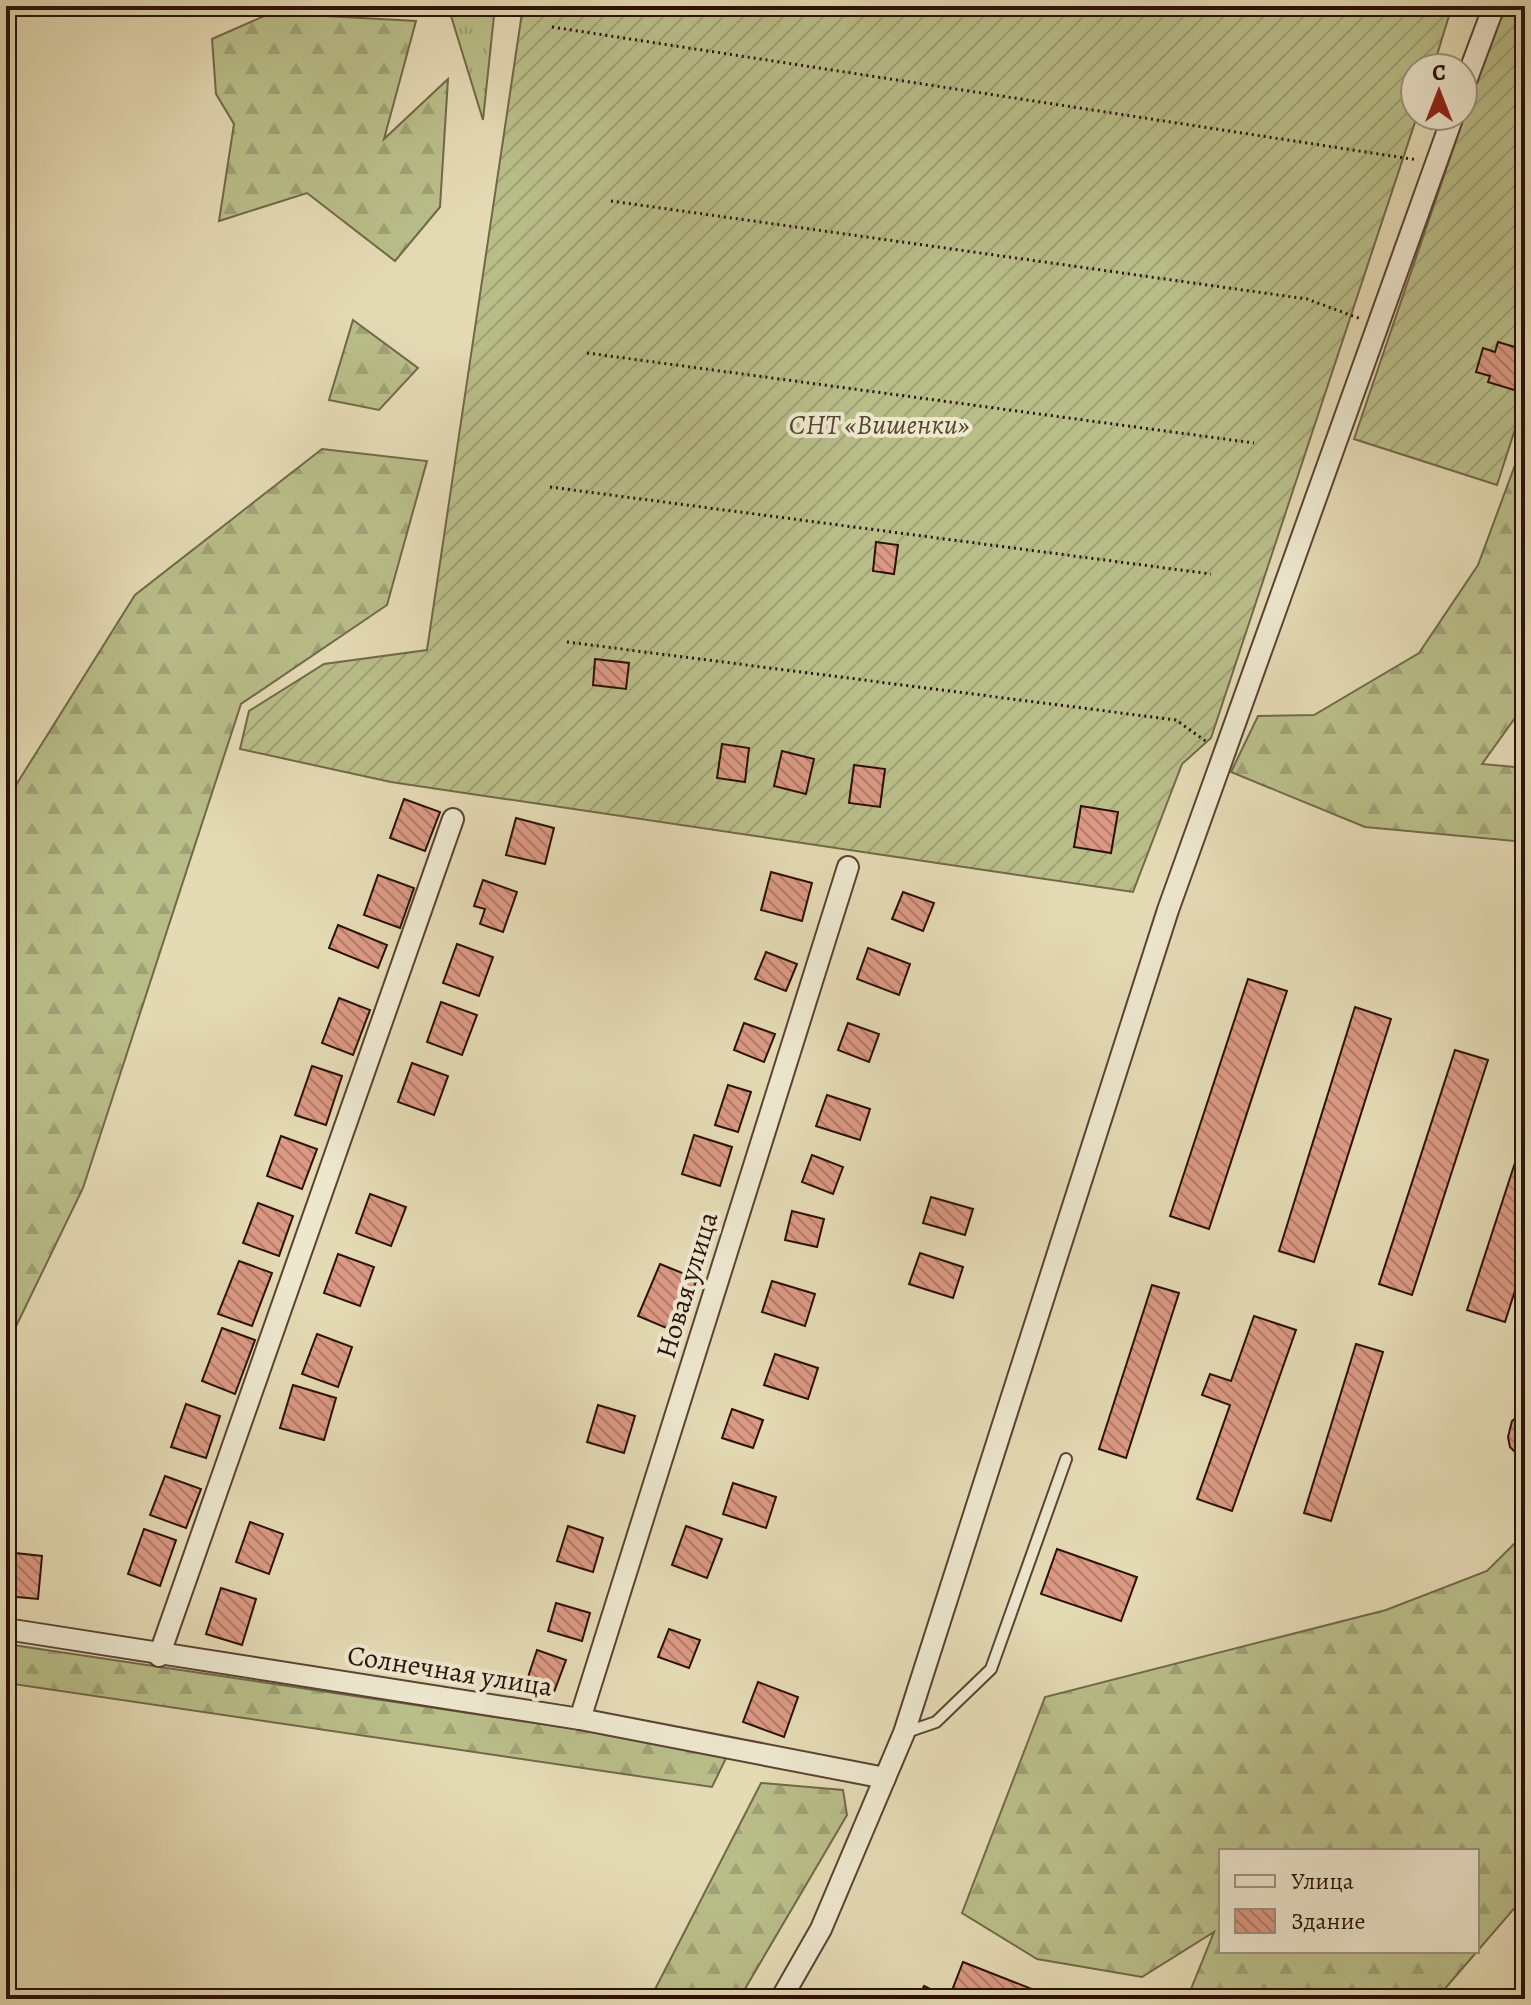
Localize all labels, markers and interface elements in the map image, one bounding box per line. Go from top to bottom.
north arrow [1399,52,1479,132]
text: С [1432,58,1446,88]
park label: СНТ «Вишенки» [789,406,969,444]
street label: Новая улица [647,1207,727,1363]
street label: Солнечная улица [345,1636,555,1706]
legend [1219,1849,1479,1953]
text: Улица [1291,1865,1354,1897]
text: Здание [1291,1905,1366,1937]

